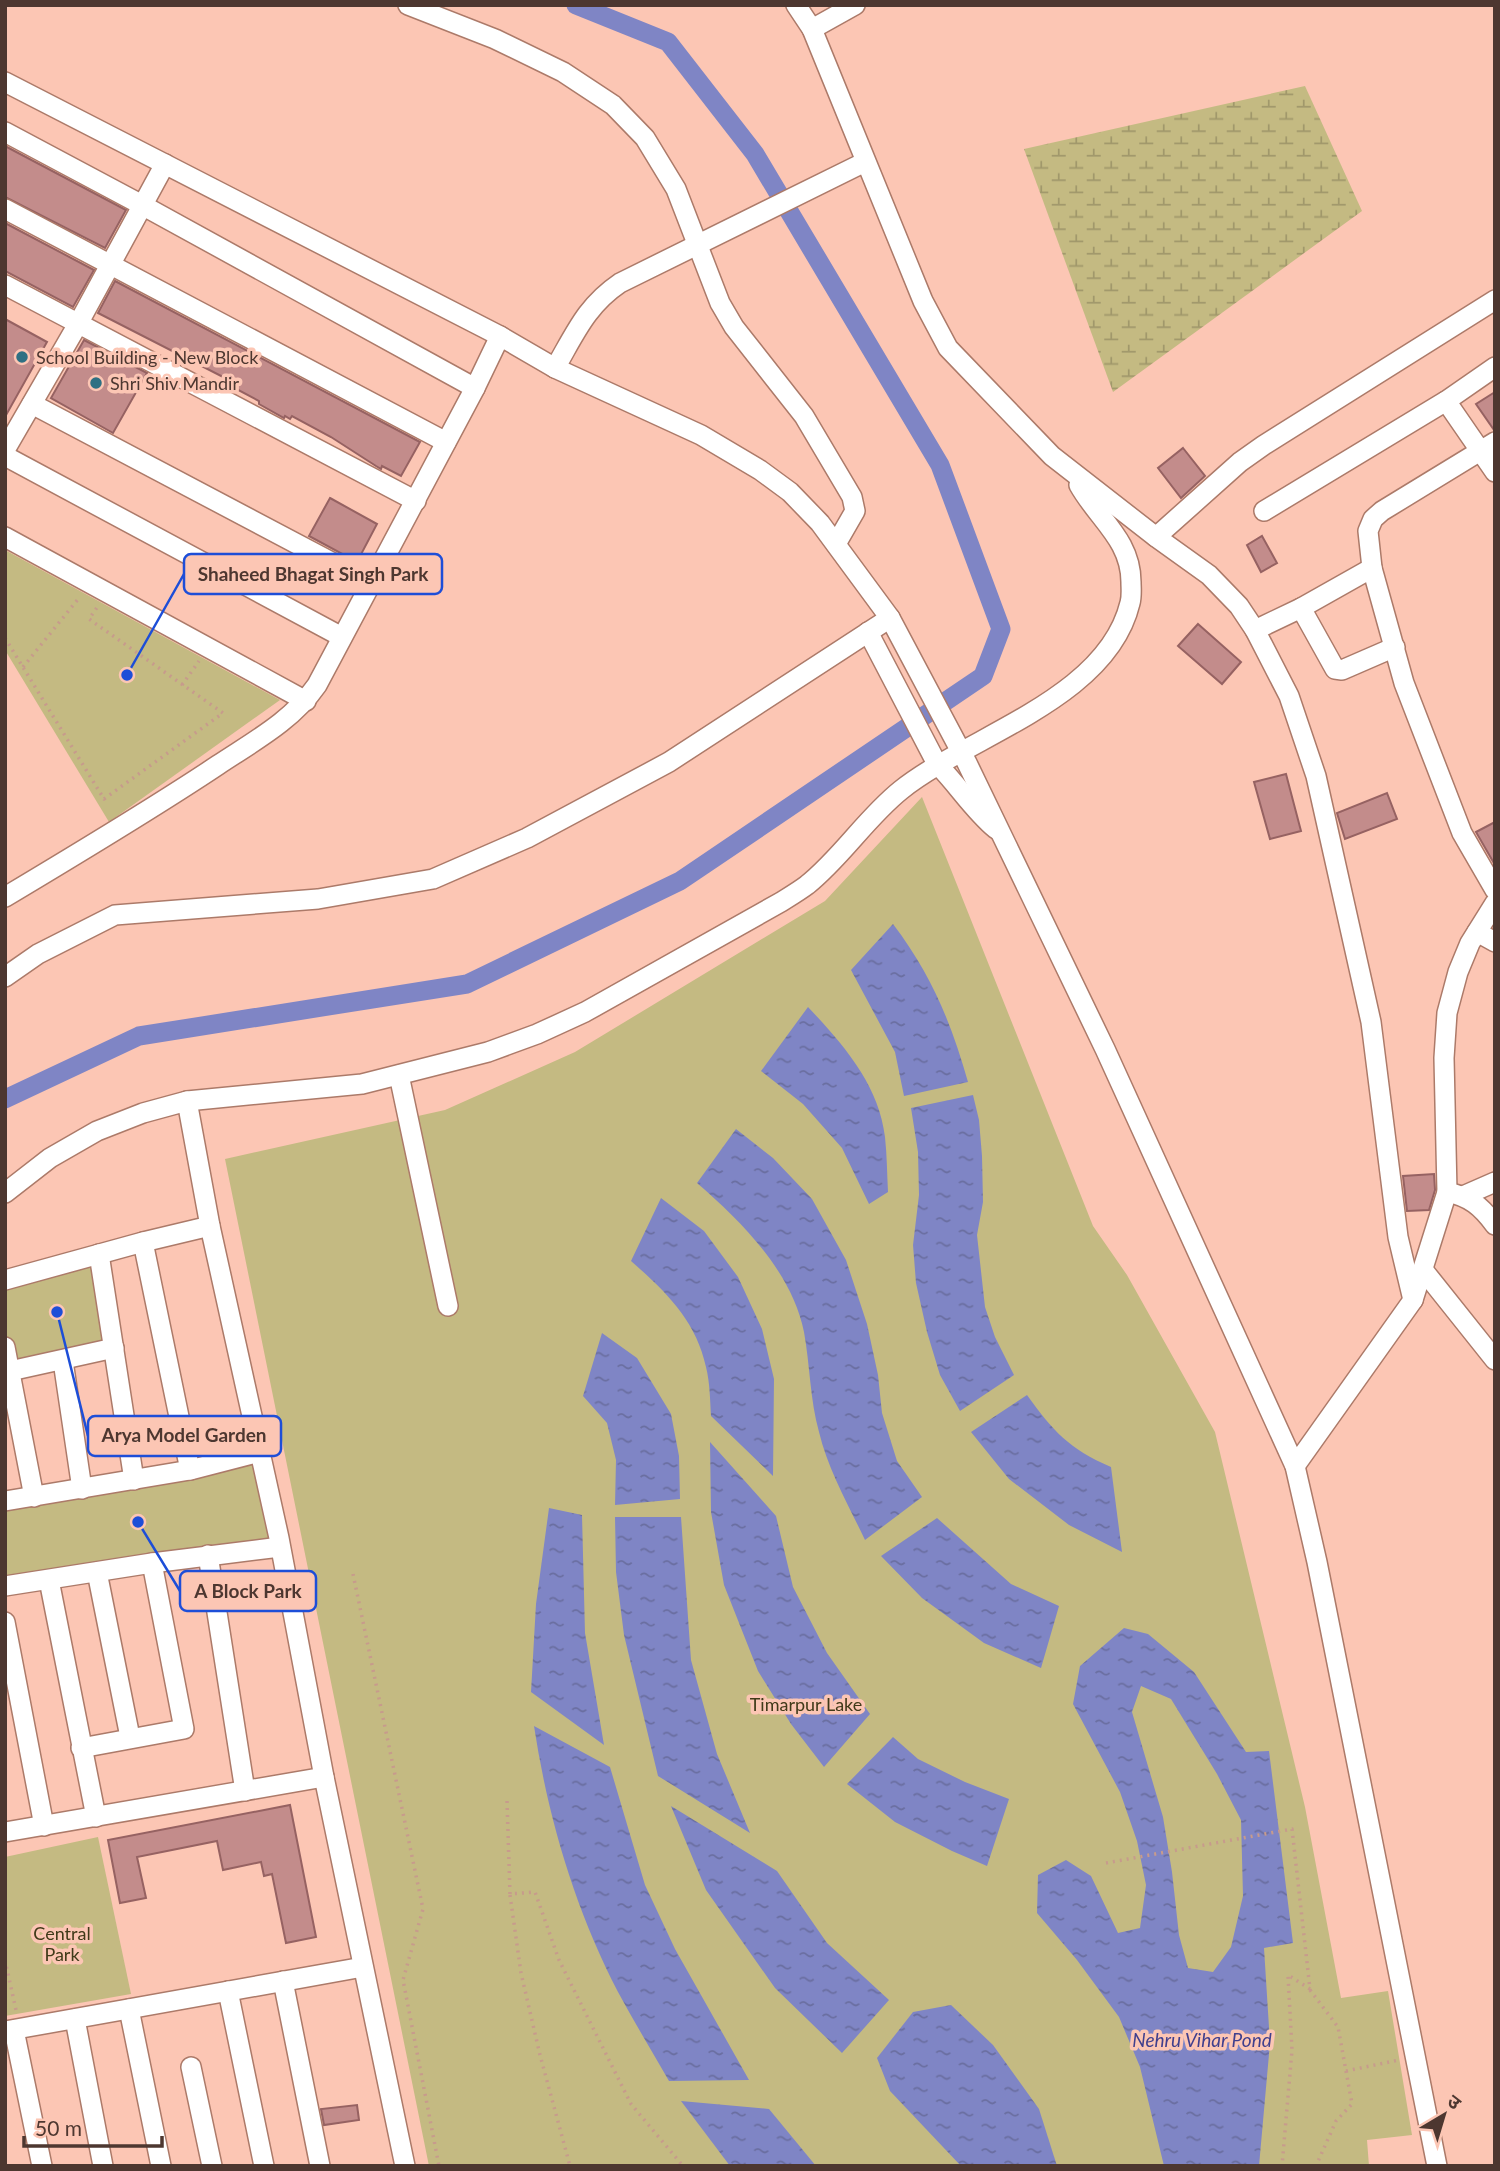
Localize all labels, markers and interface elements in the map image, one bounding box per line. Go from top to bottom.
place label: School Building - New Block [36,346,259,368]
marker: School Building - New Block [14,349,30,365]
place label: Shri Shiv Mandir [110,372,239,394]
marker: Shri Shiv Mandir [88,375,104,391]
callout: Shaheed Bhagat Singh Park [184,554,442,594]
text: Shaheed Bhagat Singh Park [198,562,429,585]
callout: Arya Model Garden [88,1416,281,1456]
text: Arya Model Garden [100,1423,267,1446]
callout: A Block Park [180,1571,316,1611]
text: A Block Park [193,1579,303,1602]
park label: Timarpur Lake [750,1693,862,1715]
park label: Central Park [33,1922,91,1965]
water label: Nehru Vihar Pond [1132,2028,1272,2051]
north arrow [1409,2080,1479,2150]
text: उ [1443,2089,1467,2114]
scale bar [24,2104,163,2148]
text: 50 m [35,2115,82,2140]

